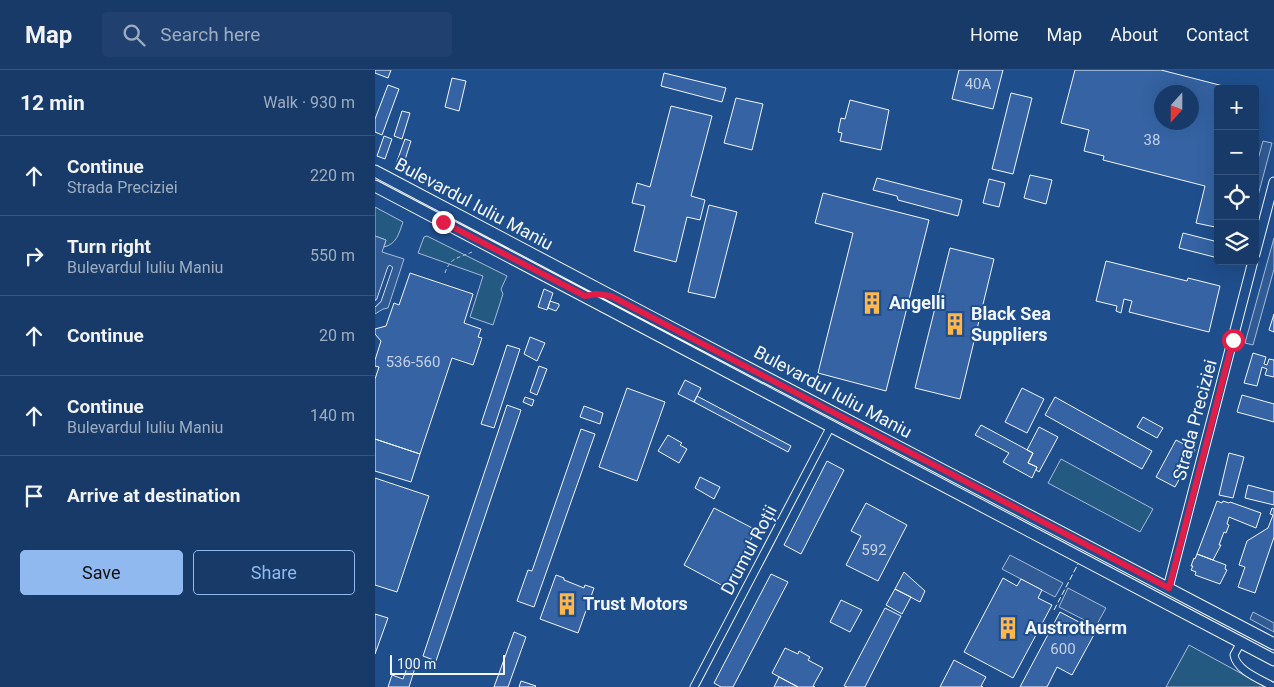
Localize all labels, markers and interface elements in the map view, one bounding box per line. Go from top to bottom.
search box [102,12,452,57]
text: Map [25,21,72,49]
icon: search [120,21,148,49]
text: Search here [160,23,260,46]
text: Home [970,24,1019,45]
text: Map [1047,24,1082,45]
text: About [1110,24,1158,45]
text: Contact [1186,24,1249,45]
house number: 40A [965,75,992,93]
north arrow [1154,85,1199,130]
map controls [1214,85,1259,265]
button: + [1214,85,1259,130]
text: 12 min [20,91,85,115]
text: Walk · 930 m [263,93,355,112]
button: − [1214,130,1259,175]
house number: 38 [1144,131,1160,149]
street label: Bulevardul Iuliu Maniu [392,153,557,254]
text: Continue [67,155,144,178]
icon: ahead [20,162,48,190]
text: 220 m [310,166,355,185]
button: locate [1214,175,1259,220]
text: Strada Preciziei [67,178,178,197]
route end [432,211,455,234]
button: layers [1214,220,1259,265]
text: Turn right [67,235,151,258]
icon: right [20,242,48,270]
text: 550 m [310,246,355,265]
text: Bulevardul Iuliu Maniu [67,258,223,277]
building icon: Angelli [859,290,885,316]
place label: Angelli [889,292,945,313]
place label: Black Sea Suppliers [971,303,1051,345]
building icon: Black Sea Suppliers [942,311,968,337]
icon: ahead [20,322,48,350]
text: Continue [67,324,144,347]
text: 20 m [319,326,355,345]
route start [1222,329,1245,352]
street label: Bulevardul Iuliu Maniu [751,341,916,442]
house number: 536-560 [386,353,440,371]
street label: Strada Preciziei [1168,357,1221,483]
text: Continue [67,395,144,418]
icon: ahead [20,402,48,430]
text: 140 m [310,406,355,425]
text: Bulevardul Iuliu Maniu [67,418,223,437]
icon: arrive [20,482,48,510]
text: Arrive at destination [67,484,240,507]
street label: Drumul Roții [716,501,782,599]
house number: 592 [861,541,887,559]
button: Save [20,550,183,595]
button: Share [193,550,355,595]
building icon: Trust Motors [554,591,580,617]
place label: Trust Motors [583,593,688,614]
building icon: Austrotherm [995,615,1021,641]
place label: Austrotherm [1025,617,1127,638]
house number: 600 [1050,640,1076,658]
scale bar [390,652,505,675]
text: 100 m [397,656,436,672]

